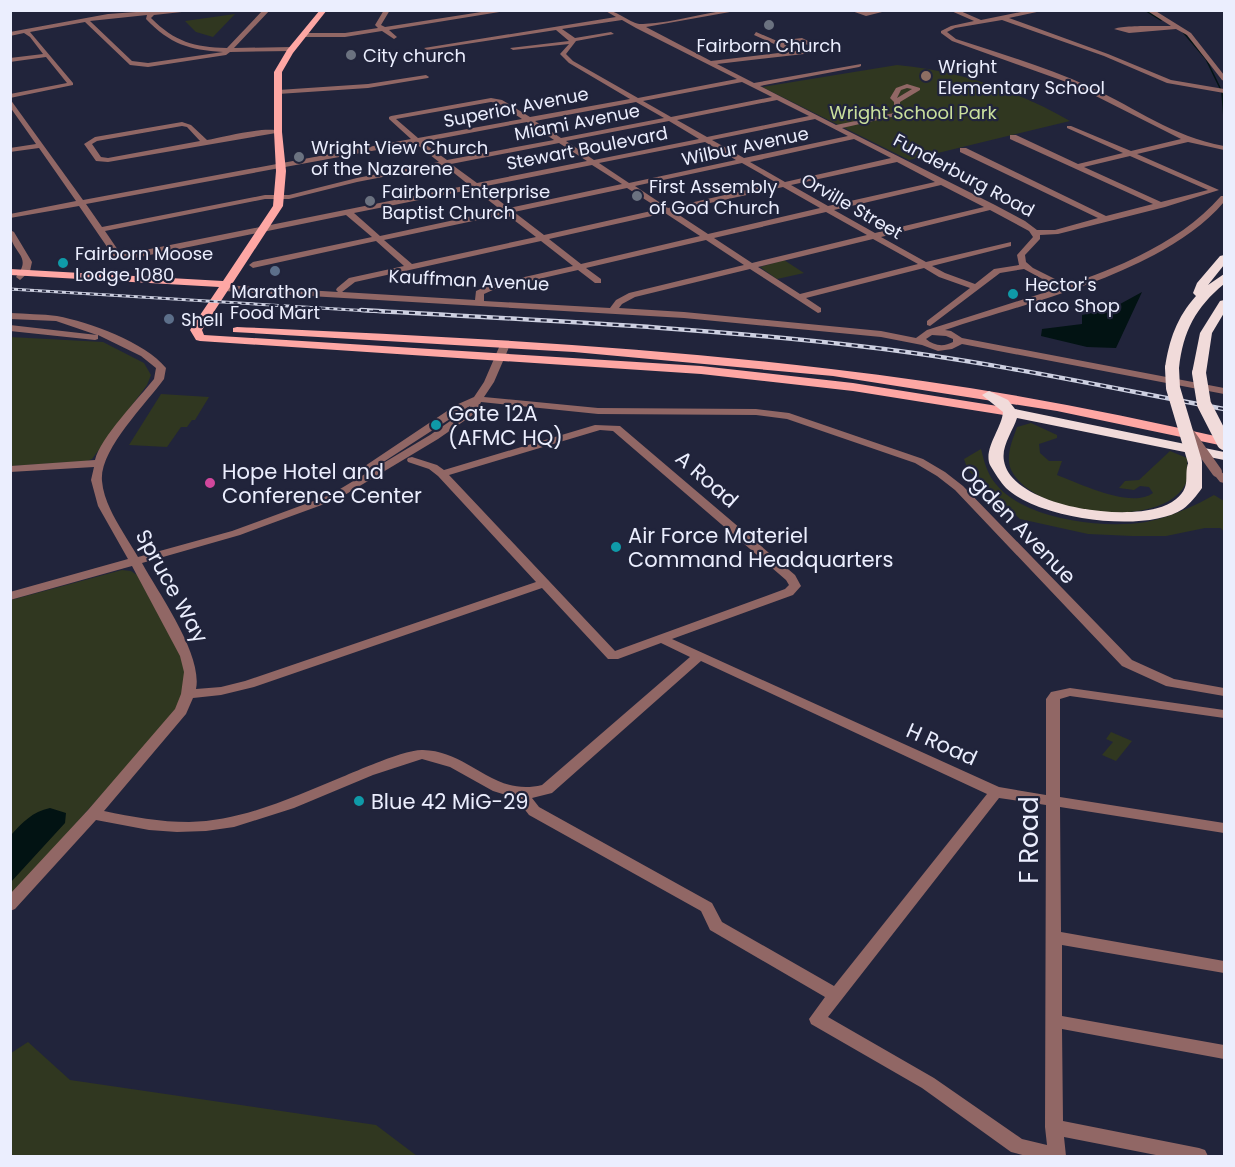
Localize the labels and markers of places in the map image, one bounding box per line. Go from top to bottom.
marker: Fairborn Church [762,18,776,32]
place label: Fairborn Church [696,33,842,58]
place label: City church [363,43,466,68]
marker: City church [344,48,358,62]
place label: Wright Elementary School [938,54,1105,100]
marker: Wright Elementary School [919,69,933,83]
place label: Wright View Church of the Nazarene [311,135,488,181]
marker: Wright View Church of the Nazarene [292,150,306,164]
place label: First Assembly of God Church [649,174,780,220]
place label: Fairborn Enterprise Baptist Church [382,179,550,225]
marker: First Assembly of God Church [630,189,644,203]
marker: Fairborn Enterprise Baptist Church [363,194,377,208]
place label: Fairborn Moose Lodge 1080 [75,241,213,287]
marker: Fairborn Moose Lodge 1080 [56,256,70,270]
marker: Marathon Food Mart [268,264,282,278]
place label: Hector's Taco Shop [1025,272,1120,318]
place label: Marathon Food Mart [230,279,320,325]
marker: Hector's Taco Shop [1006,287,1020,301]
place label: Shell [181,307,223,332]
marker: Shell [162,312,176,326]
place label: Gate 12A (AFMC HQ) [448,399,563,452]
marker: Gate 12A (AFMC HQ) [429,418,443,432]
place label: Hope Hotel and Conference Center [222,457,422,510]
marker: Hope Hotel and Conference Center [203,476,217,490]
place label: Air Force Materiel Command Headquarters [628,521,893,574]
marker: Air Force Materiel Command Headquarters [609,540,623,554]
place label: Blue 42 MiG-29 [371,787,528,816]
marker: Blue 42 MiG-29 [352,794,366,808]

